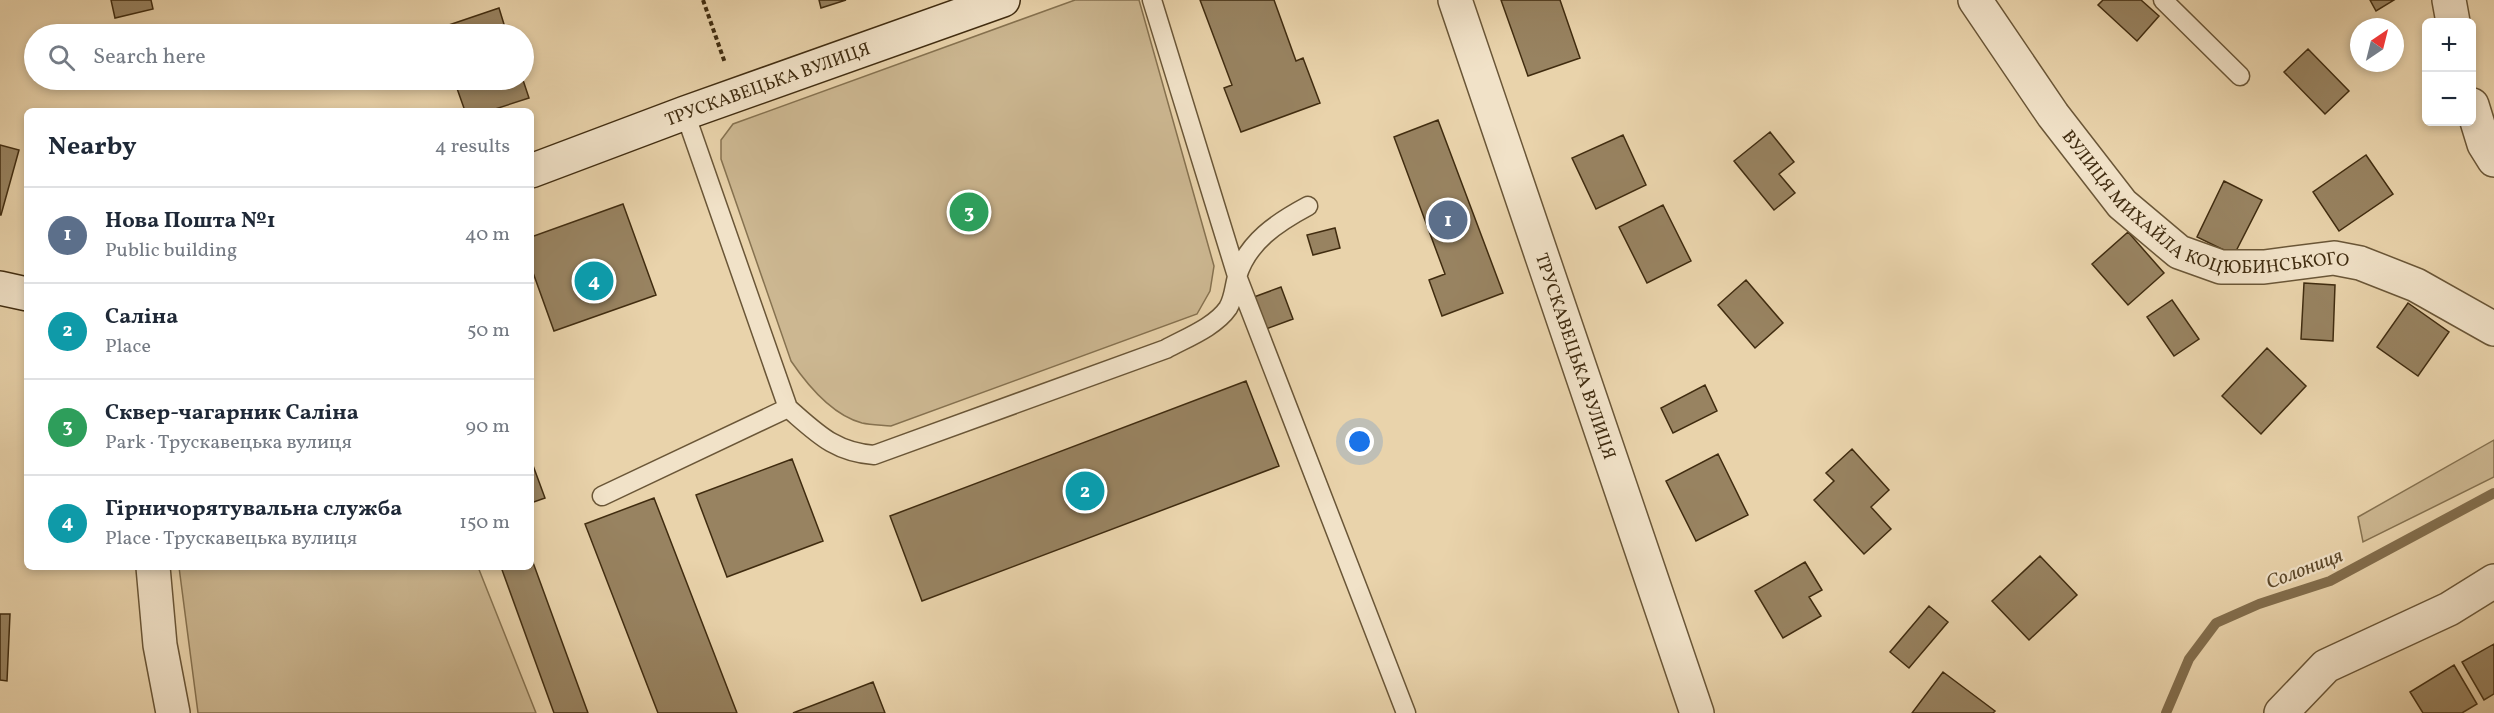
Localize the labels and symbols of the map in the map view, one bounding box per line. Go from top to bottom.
north arrow [2350,18,2404,72]
street label: ТРУСКАВЕЦЬКА ВУЛИЦЯ [662,37,874,133]
street label: ВУЛИЦЯ МИХАЙЛА КОЦЮБИНСЬКОГО [2055,125,2351,281]
pin: 3 [950,190,988,234]
pin: 1 [1428,198,1468,242]
street label: ТРУСКАВЕЦЬКА ВУЛИЦЯ [1528,250,1621,463]
pin: 4 [574,258,614,304]
your location [1345,427,1374,456]
pin: 2 [1066,468,1104,514]
water label: Солониця [2262,542,2347,597]

